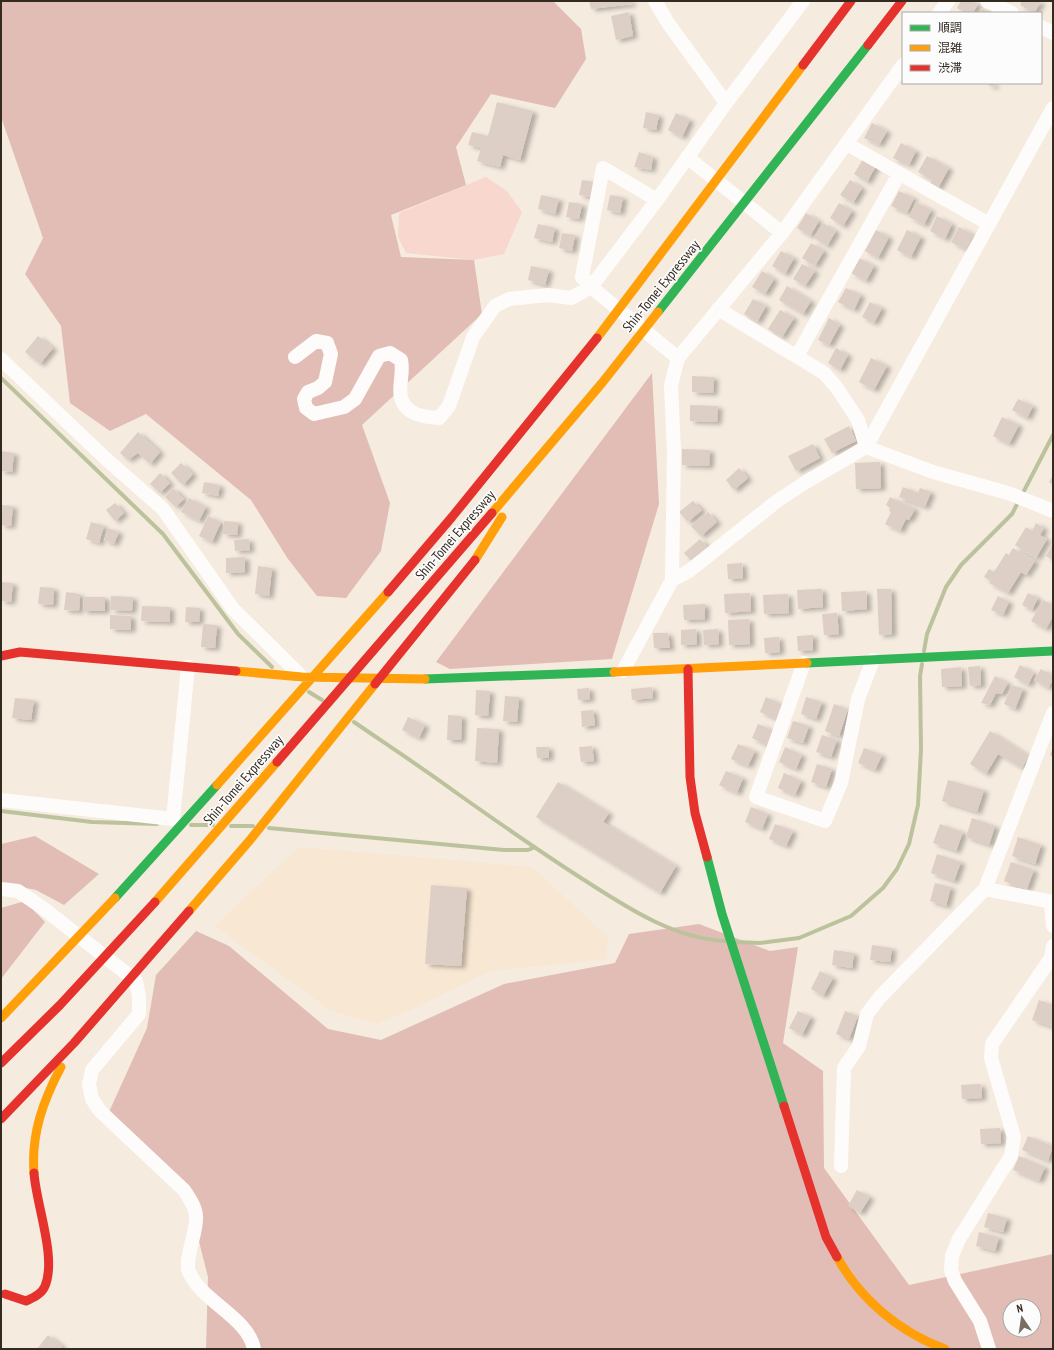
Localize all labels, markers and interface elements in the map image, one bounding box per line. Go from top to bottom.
legend [902,12,1042,84]
text: 順調 [938,20,962,35]
text: 混雑 [938,40,962,55]
text: 渋滞 [938,60,962,75]
street label: Shin-Tomei Expressway [618,236,704,336]
street label: Shin-Tomei Expressway [411,486,499,584]
street label: Shin-Tomei Expressway [199,731,287,829]
north arrow [1002,1298,1042,1338]
text: N [1015,1301,1024,1316]

